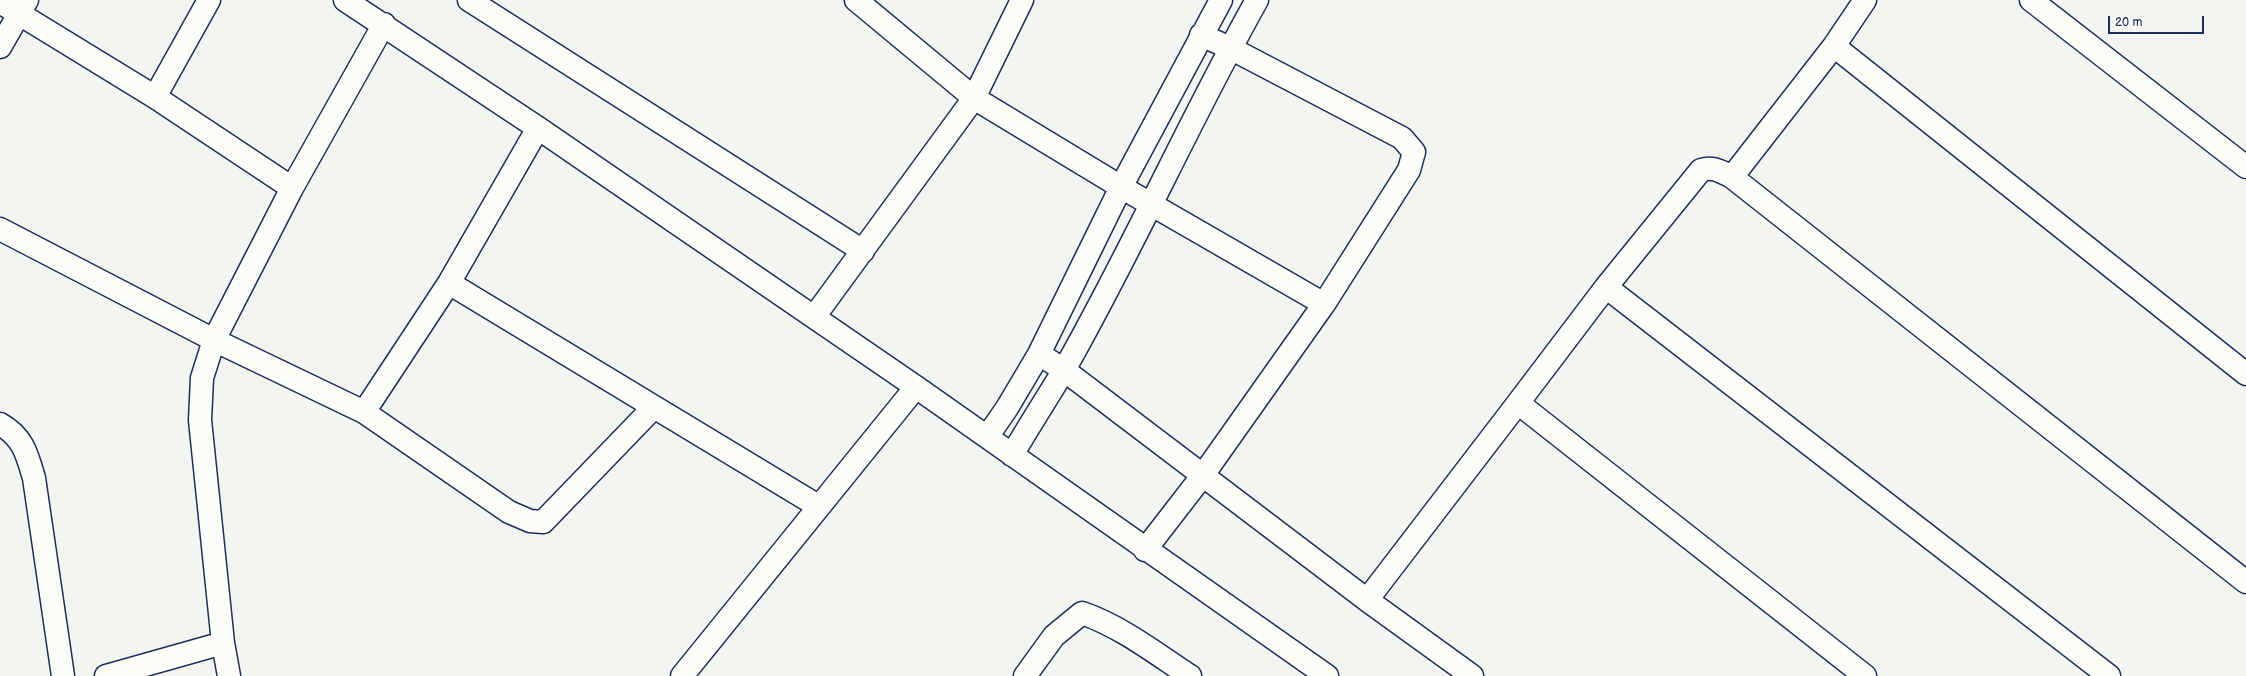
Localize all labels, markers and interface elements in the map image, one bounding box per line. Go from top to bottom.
scale bar [2110,8,2206,34]
text: 20 m [2115,15,2142,30]

